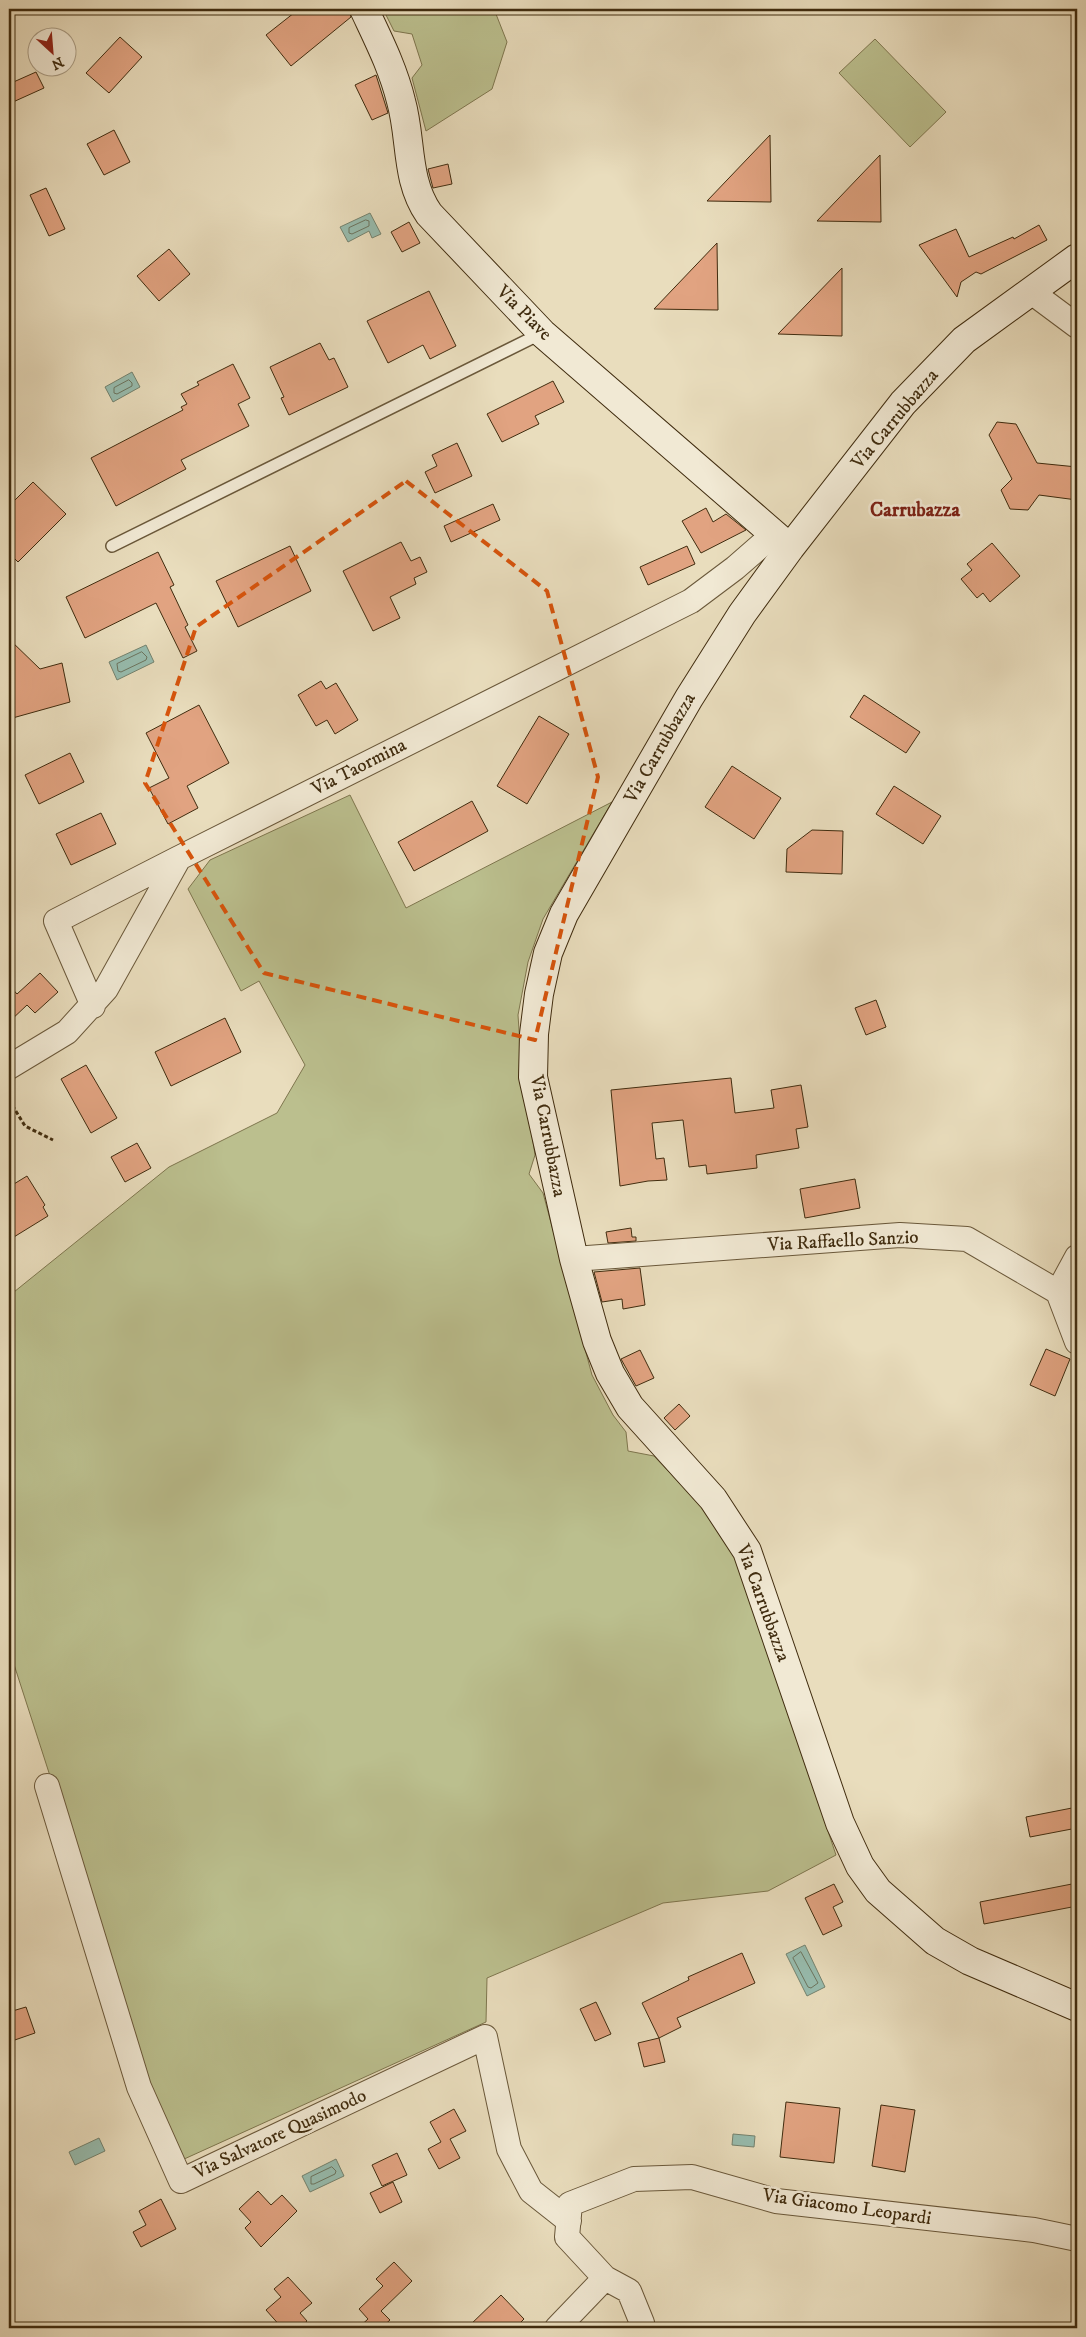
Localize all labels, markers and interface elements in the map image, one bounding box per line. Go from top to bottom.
north arrow [28,28,78,78]
text: N [48,52,66,74]
street label: Via Piave [491,280,557,346]
street label: Via Carrubbazza [846,364,943,474]
district label: Carrubazza [870,498,961,523]
street label: Via Carrubbazza [619,689,701,808]
street label: Via Taormina [307,733,410,801]
street label: Via Carrubbazza [525,1072,571,1199]
street label: Via Raffaello Sanzio [766,1226,919,1256]
street label: Via Carrubbazza [731,1540,795,1665]
street label: Via Salvatore Quasimodo [189,2084,370,2185]
street label: Via Giacomo Leopardi [760,2184,933,2230]

